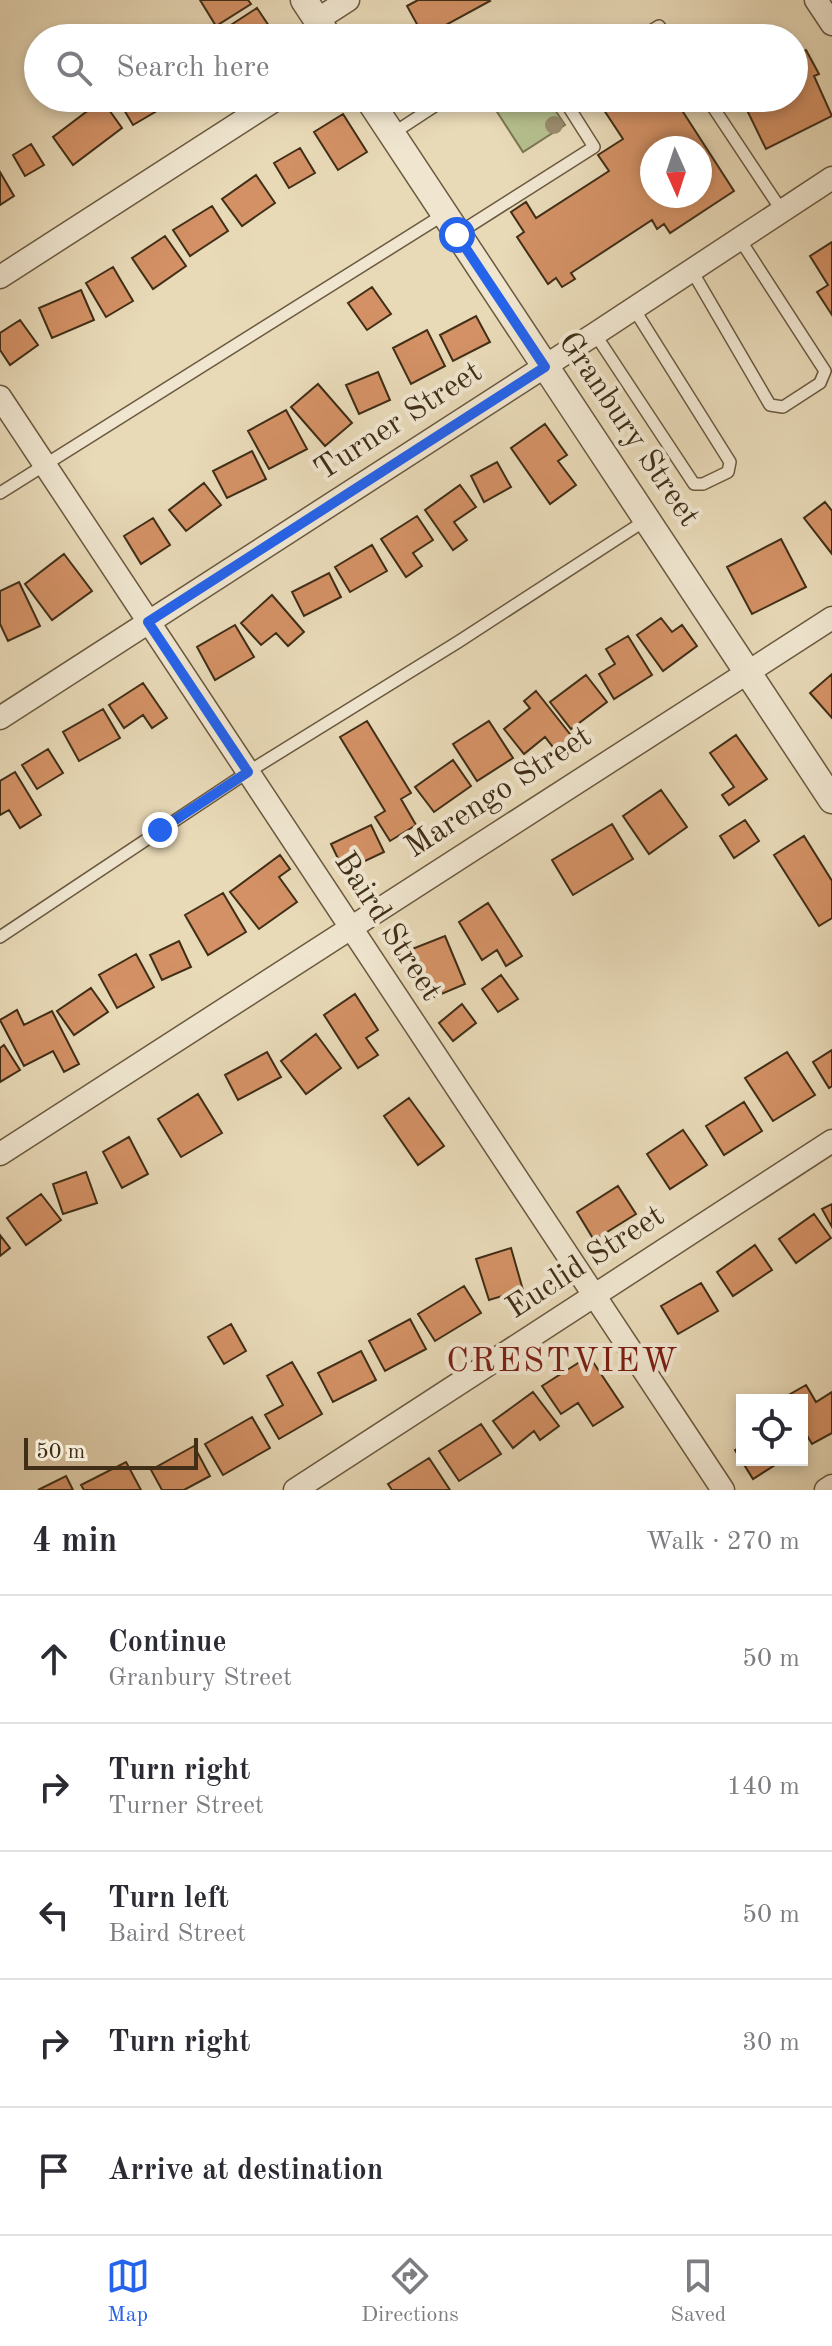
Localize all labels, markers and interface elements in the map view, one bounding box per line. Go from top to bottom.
search box [24,24,808,112]
icon: search [52,46,96,90]
text: Search here [116,53,270,83]
north arrow [640,136,712,208]
route start [439,217,475,253]
street label: Granbury Street [551,327,705,533]
street label: Turner Street [310,356,488,488]
street label: Marengo Street [400,721,598,865]
route end [142,812,178,848]
street label: Baird Street [327,847,447,1007]
street label: Euclid Street [501,1200,671,1326]
district label: CRESTVIEW [446,1345,680,1379]
map controls [736,1394,808,1466]
button: locate [736,1394,808,1466]
scale bar [24,1434,198,1470]
text: 50 m [36,1441,85,1463]
text: 4 min [32,1525,117,1559]
text: Walk · 270 m [646,1529,800,1555]
text: Continue [108,1628,227,1658]
icon: ahead [32,1637,76,1681]
text: 50 m [742,1646,800,1672]
text: Granbury Street [108,1665,292,1691]
text: Turn right [108,1756,250,1786]
icon: right [32,1765,76,1809]
text: 140 m [727,1774,800,1800]
text: Turner Street [108,1793,264,1819]
text: Turn left [108,1884,229,1914]
icon: left [32,1893,76,1937]
text: 50 m [742,1902,800,1928]
text: Baird Street [108,1921,246,1947]
icon: right [32,2021,76,2065]
text: Turn right [108,2028,250,2058]
text: 30 m [742,2030,800,2056]
icon: arrive [32,2149,76,2193]
text: Arrive at destination [108,2156,383,2186]
tab: Map [106,2254,150,2329]
tab: Directions [361,2254,459,2329]
tab: Saved [670,2254,726,2329]

